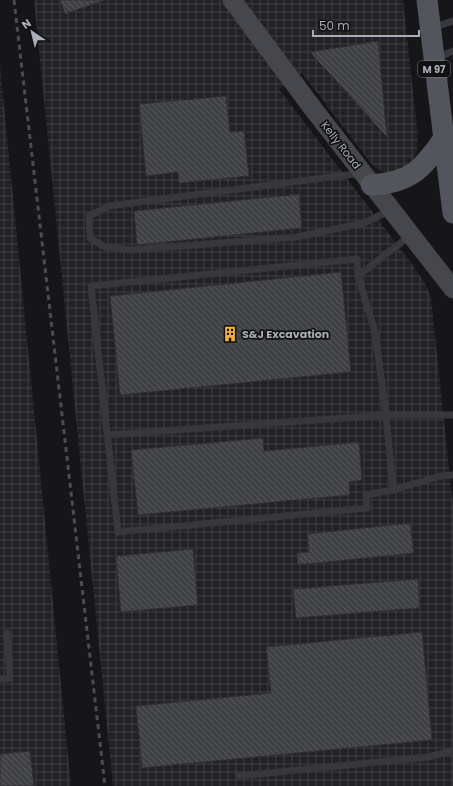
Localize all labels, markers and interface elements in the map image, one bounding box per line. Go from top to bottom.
north arrow [12,12,52,52]
scale bar [313,12,419,38]
text: N [18,15,34,33]
text: 50 m [319,17,350,34]
road number: M 97 [418,61,450,77]
street label: Kelly Road [317,118,365,172]
building icon: S&J Excavation [221,325,239,343]
place label: S&J Excavation [242,326,329,342]

